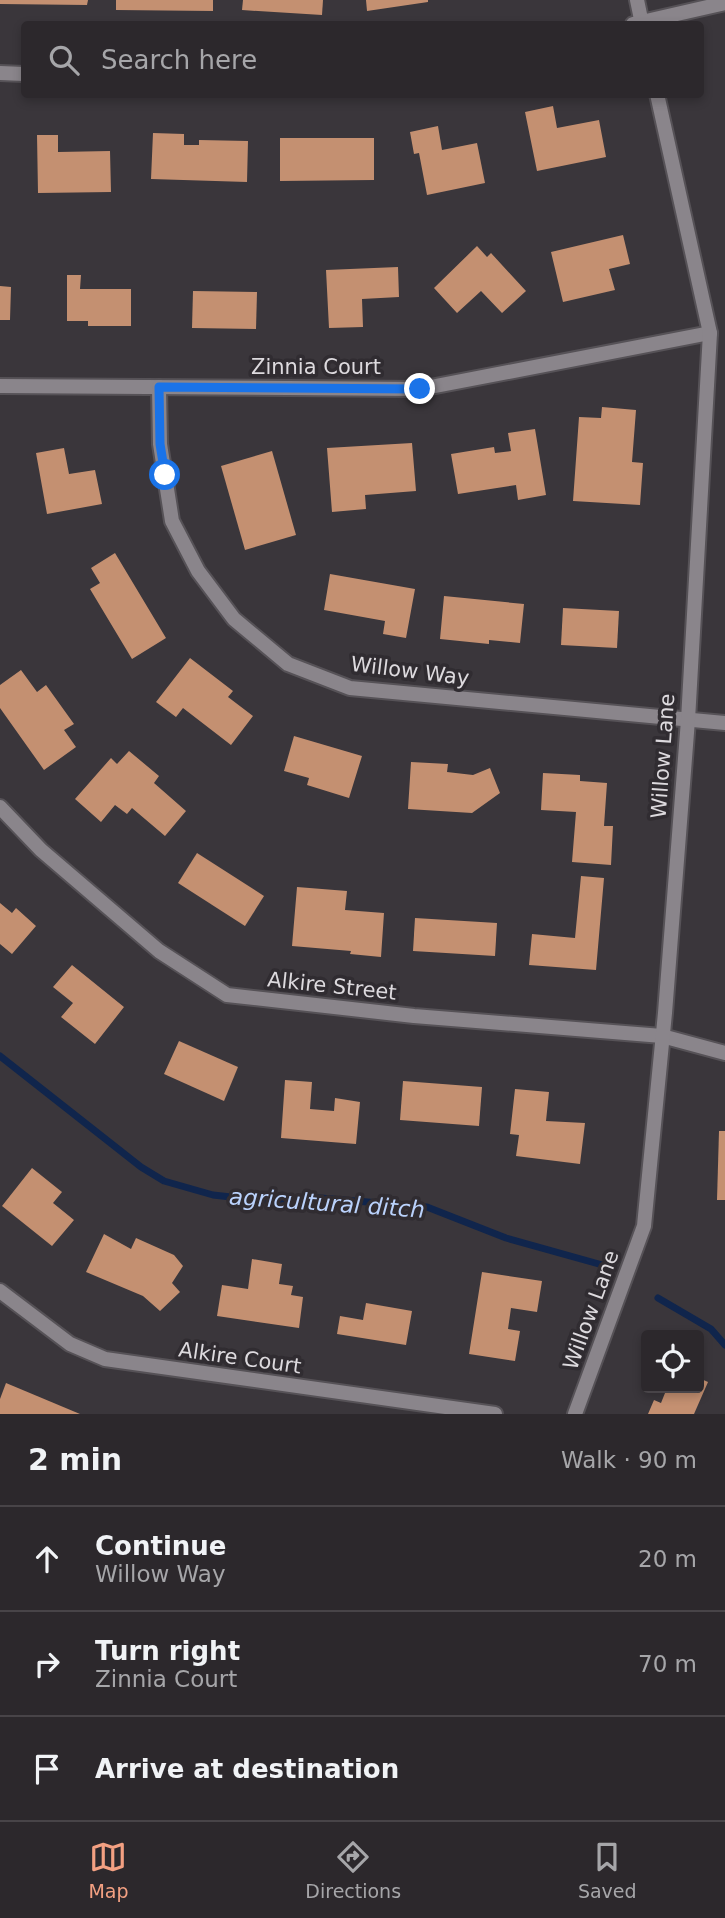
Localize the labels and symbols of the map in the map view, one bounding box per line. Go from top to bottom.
street label: Zinnia Court [251,355,381,379]
route end [404,373,435,404]
route start [149,459,180,490]
street label: Willow Way [349,652,471,690]
street label: Willow Lane [647,693,679,819]
street label: Alkire Street [266,967,398,1005]
water label: agricultural ditch [228,1183,426,1223]
street label: Willow Lane [558,1247,624,1373]
street label: Alkire Court [177,1338,303,1378]

